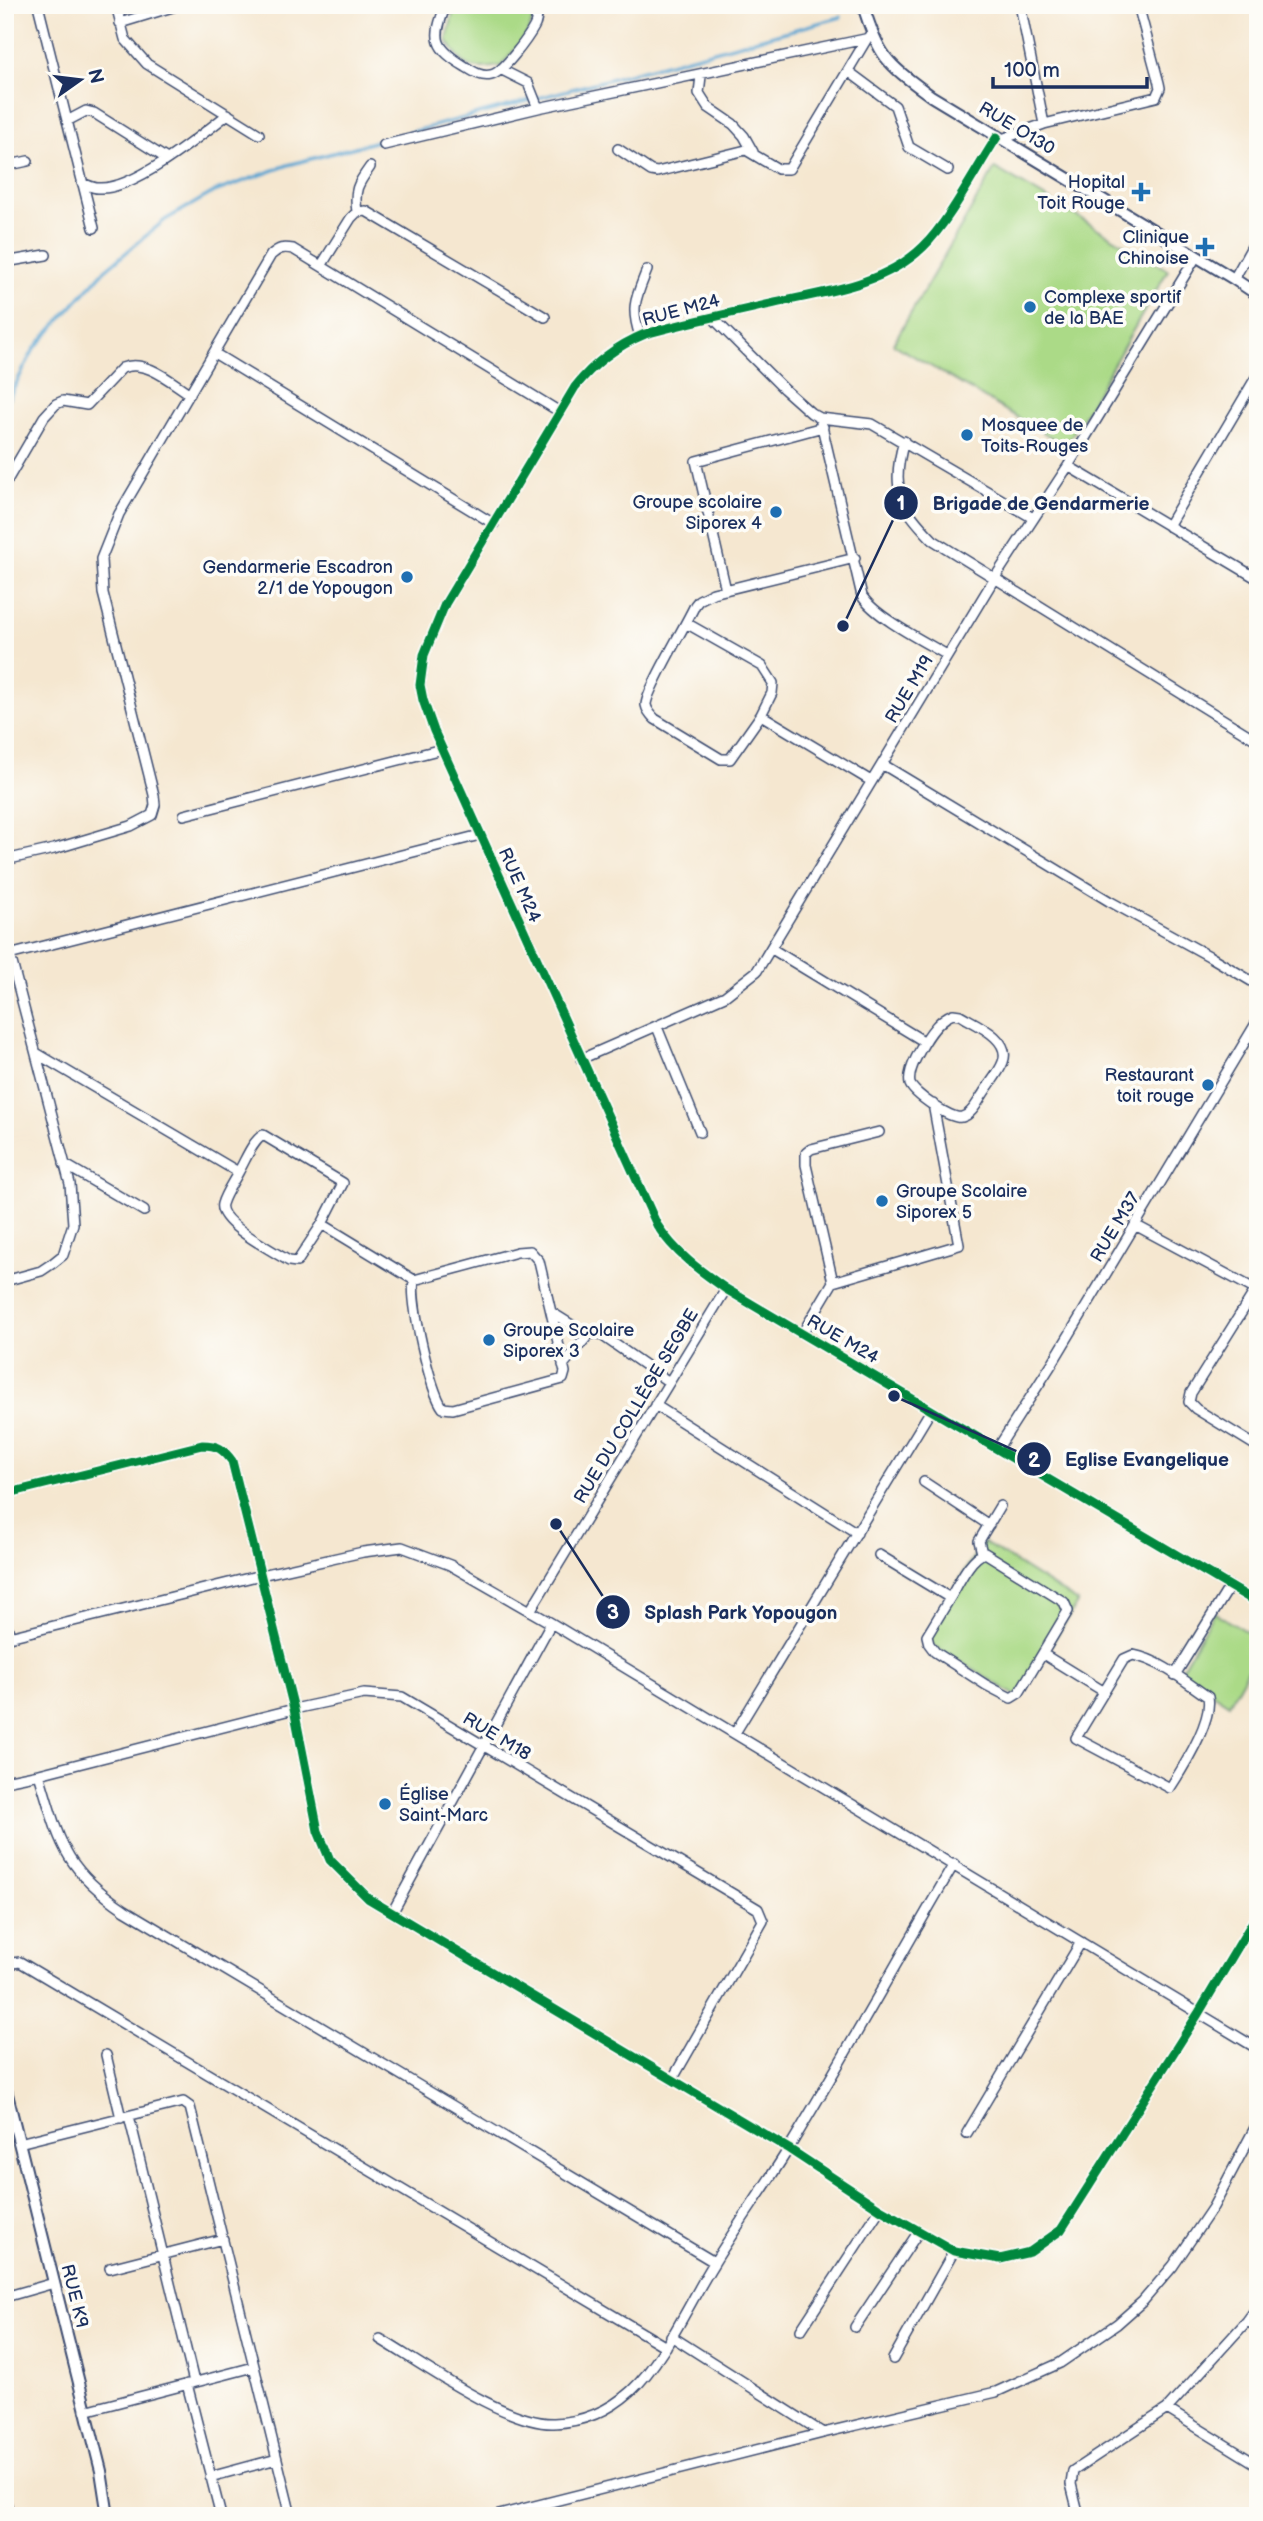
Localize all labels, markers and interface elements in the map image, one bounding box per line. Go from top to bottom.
north arrow [46,46,116,116]
scale bar [993,46,1148,90]
text: 100 m [1004,58,1060,83]
text: N [82,67,108,86]
street label: RUE O130 [975,98,1059,159]
place label: Hopital Toit Rouge [1037,172,1125,214]
marker: Hopital Toit Rouge [1131,182,1151,202]
place label: Clinique Chinoise [1118,227,1189,269]
marker: Clinique Chinoise [1195,237,1215,257]
place label: Complexe sportif de la BAE [1044,287,1182,329]
street label: RUE M24 [640,290,722,331]
marker: Complexe sportif de la BAE [1022,299,1038,315]
place label: Mosquee de Toits-Rouges [981,415,1088,457]
marker: Mosquee de Toits-Rouges [959,427,975,443]
callout: Brigade de Gendarmerie [884,483,1164,523]
text: 1 [897,491,905,516]
place label: Groupe scolaire Siporex 4 [633,492,762,534]
text: Brigade de Gendarmerie [933,493,1150,516]
marker: Groupe scolaire Siporex 4 [768,504,784,520]
place label: Gendarmerie Escadron 2/1 de Yopougon [203,557,393,599]
marker: Gendarmerie Escadron 2/1 de Yopougon [399,569,415,585]
street label: RUE M19 [881,651,938,727]
street label: RUE M24 [494,845,545,926]
place label: Restaurant toit rouge [1104,1065,1194,1107]
marker: Restaurant toit rouge [1200,1077,1216,1093]
place label: Groupe Scolaire Siporex 5 [896,1181,1027,1223]
street label: RUE M37 [1086,1188,1145,1266]
marker: Groupe Scolaire Siporex 5 [874,1193,890,1209]
street label: RUE DU COLLÈGE SEGBE [568,1304,703,1507]
street label: RUE M24 [803,1310,882,1368]
place label: Groupe Scolaire Siporex 3 [503,1320,634,1362]
marker: Groupe Scolaire Siporex 3 [481,1332,497,1348]
callout: Eglise Evangelique [1016,1439,1243,1479]
text: 2 [1028,1448,1041,1473]
text: Eglise Evangelique [1065,1449,1229,1472]
callout: Splash Park Yopougon [595,1592,851,1632]
text: 3 [607,1600,619,1625]
text: Splash Park Yopougon [645,1602,837,1625]
street label: RUE M18 [459,1708,535,1765]
place label: Église Saint-Marc [399,1782,488,1826]
marker: Église Saint-Marc [377,1796,393,1812]
street label: RUE K9 [56,2262,93,2330]

